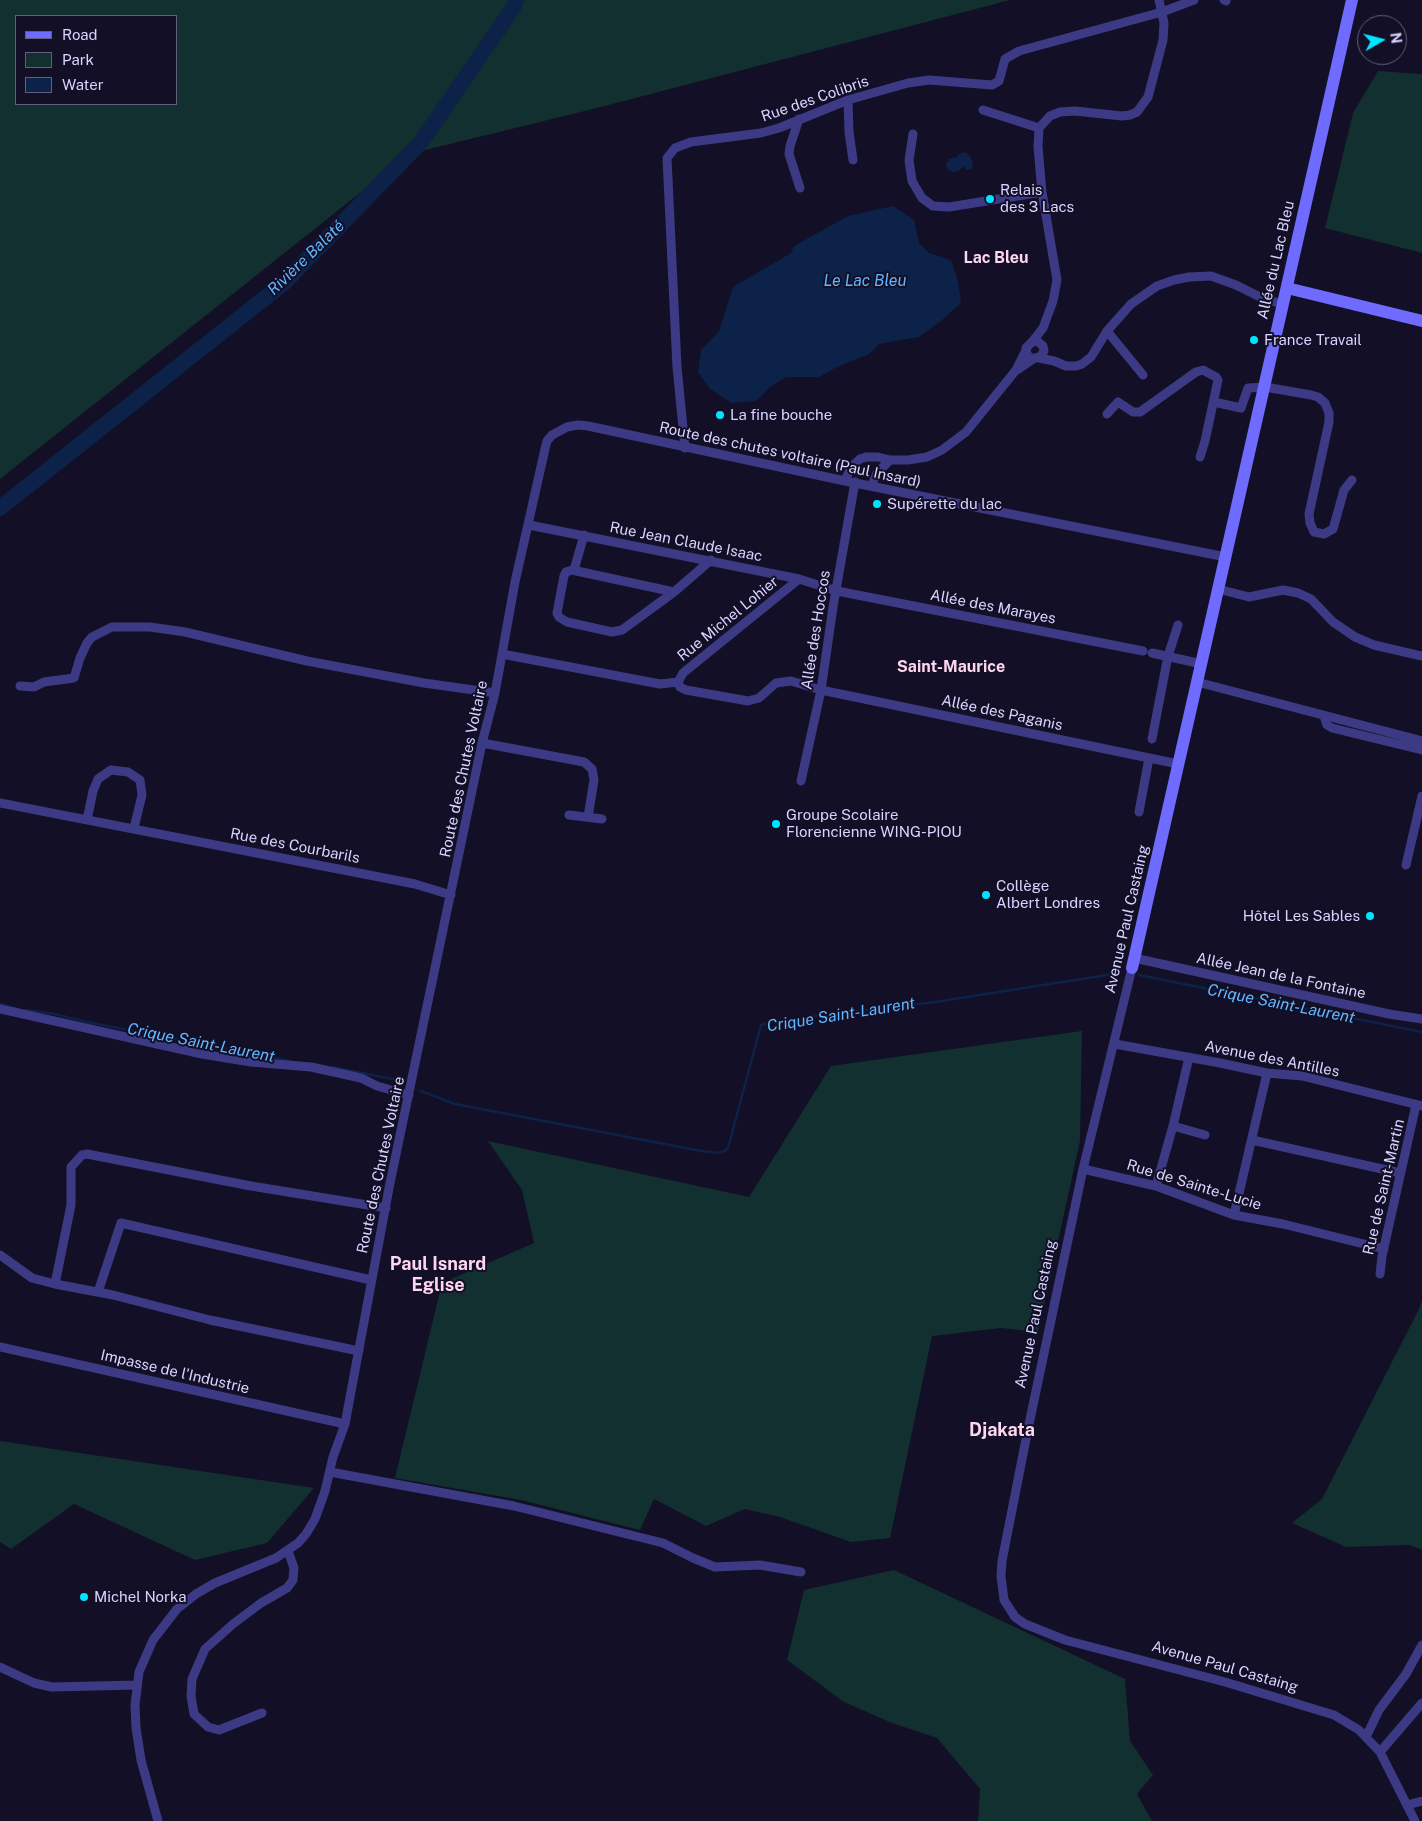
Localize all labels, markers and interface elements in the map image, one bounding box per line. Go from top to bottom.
legend [15,15,178,105]
north arrow [1357,15,1407,65]
text: Road [62,26,98,43]
text: N [1387,32,1405,45]
text: Park [62,51,94,68]
street label: Rue des Colibris [759,72,871,126]
text: Water [62,76,104,93]
place label: Relais des 3 Lacs [1000,181,1074,216]
marker: Relais des 3 Lacs [984,193,996,205]
street label: Allée du Lac Bleu [1254,199,1298,321]
water label: Rivière Balaté [264,217,348,299]
district label: Lac Bleu [964,248,1028,268]
water label: Le Lac Bleu [823,271,907,291]
place label: France Travail [1264,331,1362,349]
marker: France Travail [1248,334,1260,346]
place label: La fine bouche [730,406,832,424]
marker: La fine bouche [714,409,726,421]
street label: Route des chutes voltaire (Paul Insard) [657,418,923,492]
place label: Supérette du lac [887,495,1002,513]
marker: Supérette du lac [871,498,883,510]
street label: Rue Jean Claude Isaac [608,518,764,566]
street label: Allée des Hoccos [798,569,834,691]
street label: Rue Michel Lohier [674,573,782,665]
street label: Allée des Marayes [929,586,1057,628]
district label: Saint-Maurice [897,657,1005,677]
street label: Route des Chutes Voltaire [436,679,492,859]
street label: Allée des Paganis [940,691,1064,735]
place label: Groupe Scolaire Florencienne WING-PIOU [786,806,962,841]
marker: Groupe Scolaire Florencienne WING-PIOU [770,818,782,830]
street label: Rue des Courbarils [229,825,361,867]
street label: Avenue Paul Castaing [1101,843,1153,995]
place label: Collège Albert Londres [996,877,1100,912]
marker: Collège Albert Londres [980,889,992,901]
place label: Hôtel Les Sables [1243,907,1360,925]
marker: Hôtel Les Sables [1364,910,1376,922]
street label: Allée Jean de la Fontaine [1195,949,1367,1003]
water label: Crique Saint-Laurent [1206,980,1356,1028]
water label: Crique Saint-Laurent [765,994,917,1036]
water label: Crique Saint-Laurent [126,1019,276,1067]
street label: Avenue des Antilles [1203,1037,1341,1081]
street label: Route des Chutes Voltaire [353,1075,409,1255]
street label: Rue de Saint-Martin [1360,1117,1408,1257]
street label: Rue de Sainte-Lucie [1124,1156,1264,1214]
street label: Avenue Paul Castaing [1011,1238,1061,1390]
district label: Paul Isnard Eglise [390,1253,486,1296]
street label: Impasse de l'Industrie [99,1346,251,1398]
district label: Djakata [969,1419,1035,1441]
place label: Michel Norka [94,1588,186,1606]
marker: Michel Norka [78,1591,90,1603]
street label: Avenue Paul Castaing [1150,1637,1300,1697]

